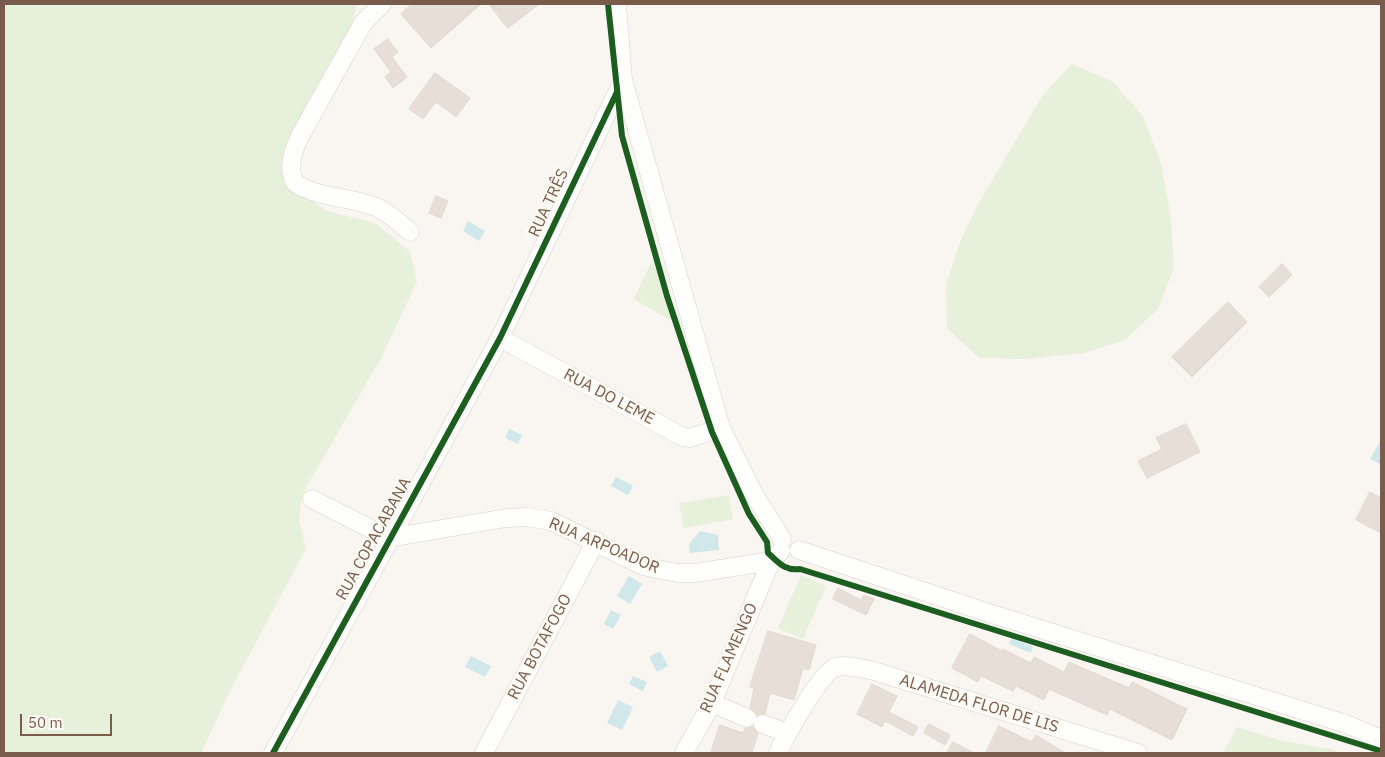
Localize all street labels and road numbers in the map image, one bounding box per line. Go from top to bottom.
street label: RUA TRÊS [525,166,573,240]
street label: RUA DO LEME [560,365,658,429]
street label: RUA COPACABANA [332,474,416,604]
street label: RUA ARPOADOR [546,514,662,578]
street label: RUA BOTAFOGO [504,591,576,703]
street label: RUA FLAMENGO [696,600,762,716]
street label: ALAMEDA FLOR DE LIS [897,671,1061,737]

